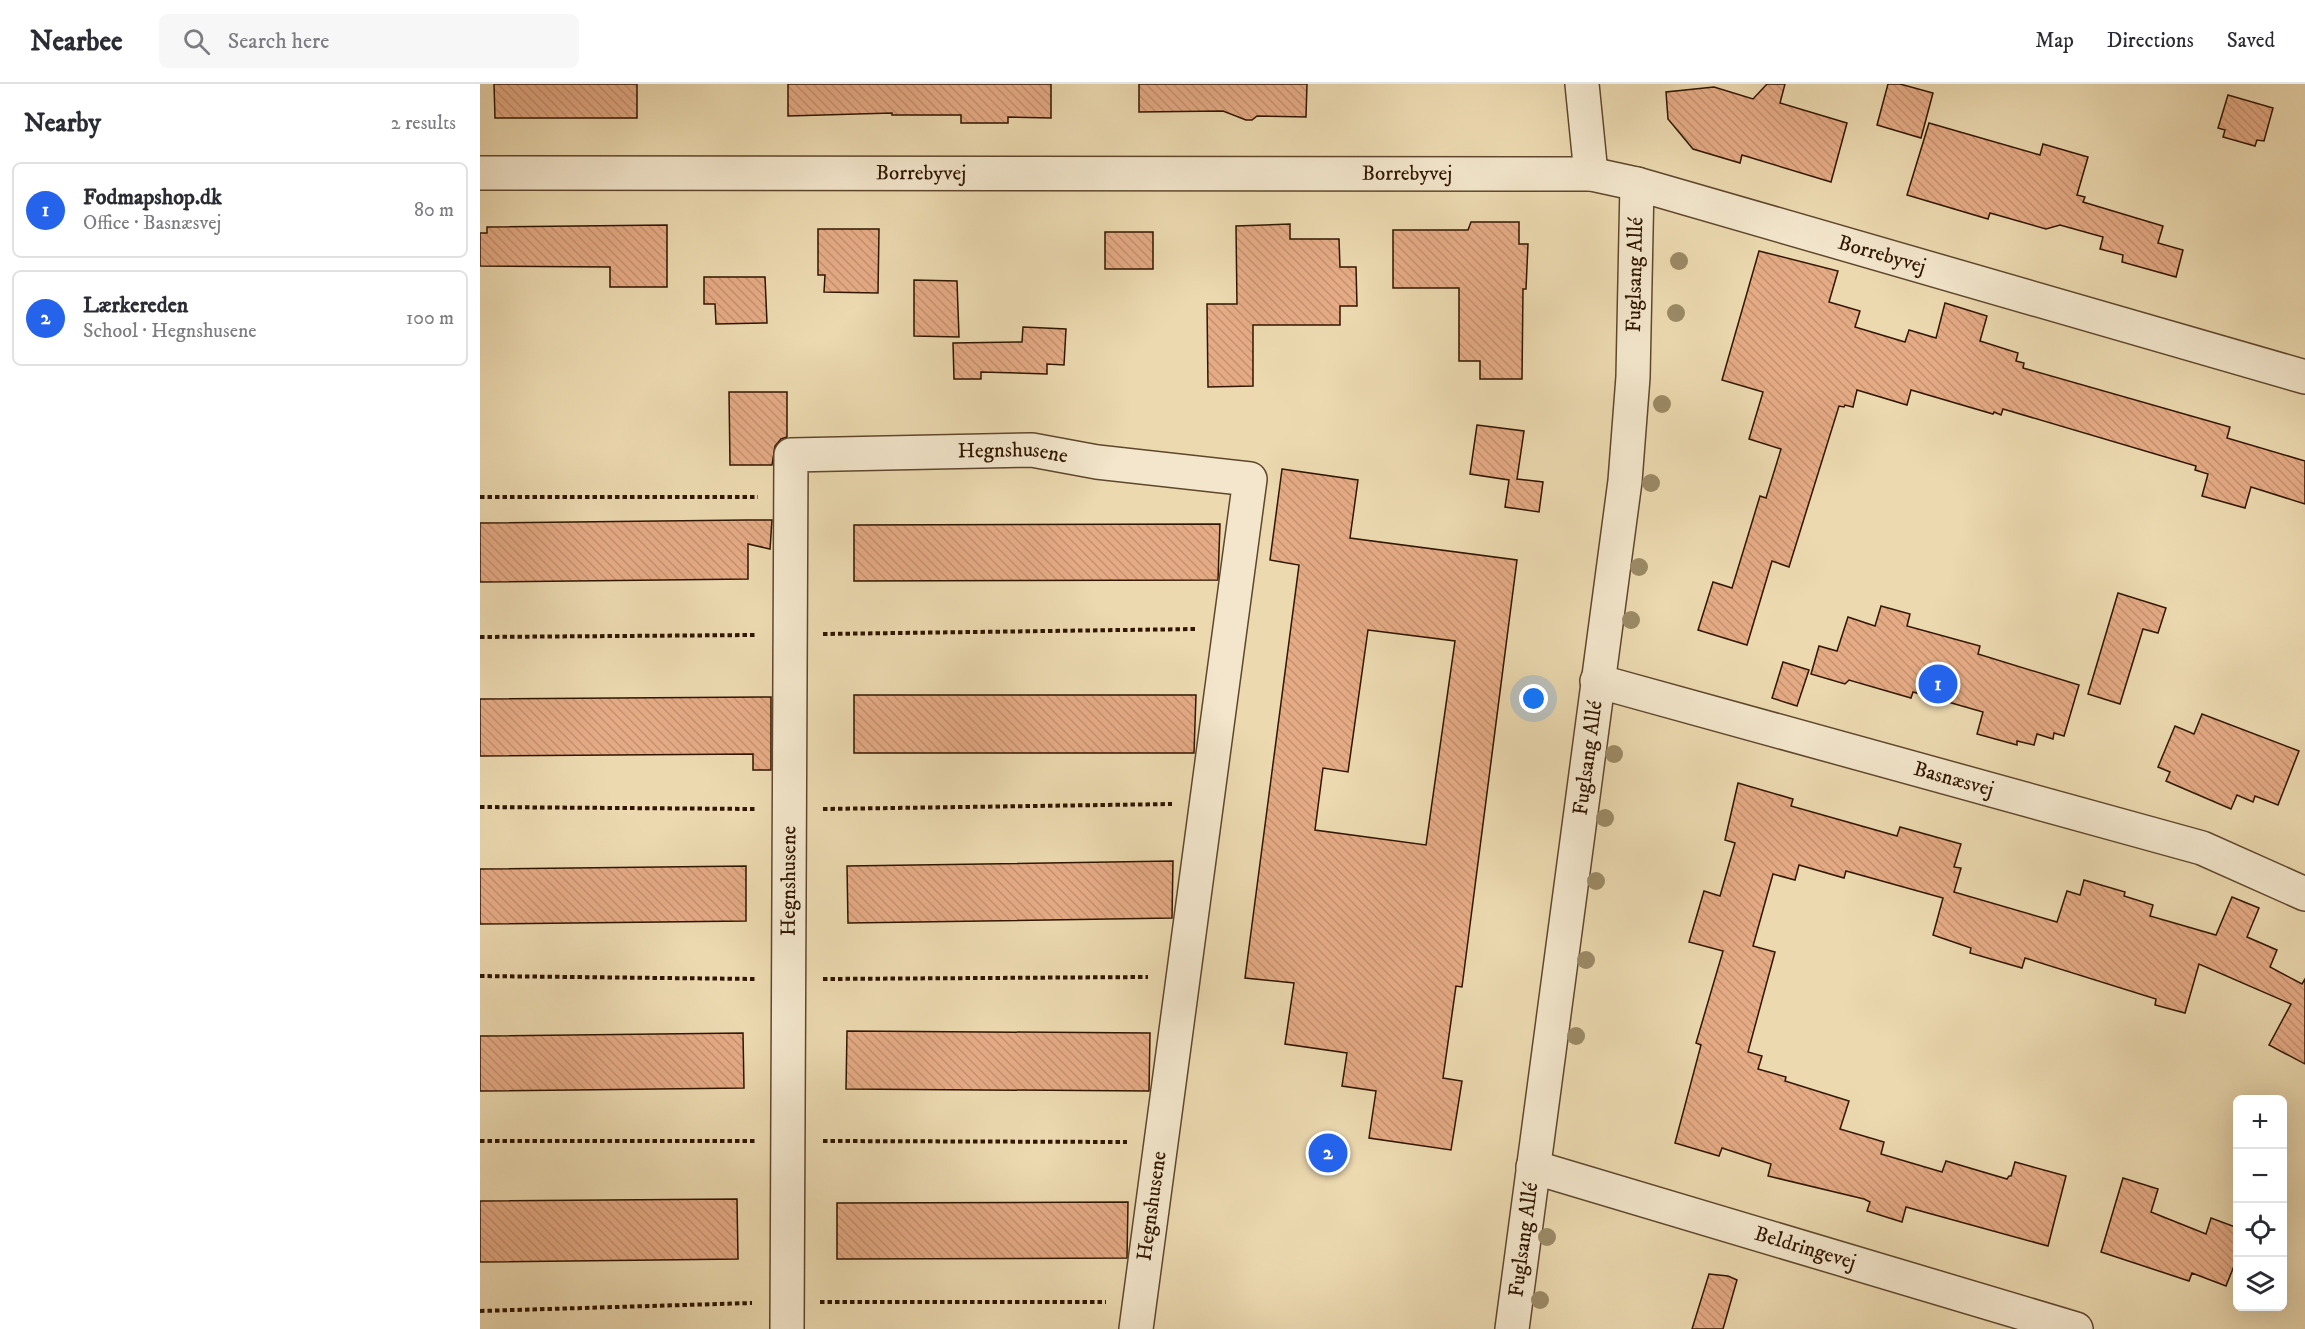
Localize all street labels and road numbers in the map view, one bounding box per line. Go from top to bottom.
street label: Borrebyvej [876,160,966,186]
street label: Borrebyvej [1362,161,1452,187]
street label: Fuglsang Allé [1621,217,1649,333]
street label: Borrebyvej [1835,230,1929,280]
street label: Hegnshusene [957,437,1070,469]
street label: Fuglsang Allé [1568,699,1609,817]
street label: Basnæsvej [1911,756,1997,803]
street label: Hegnshusene [776,825,802,936]
street label: Hegnshusene [1131,1149,1173,1263]
street label: Fuglsang Allé [1503,1181,1544,1299]
street label: Beldringevej [1751,1221,1859,1276]

